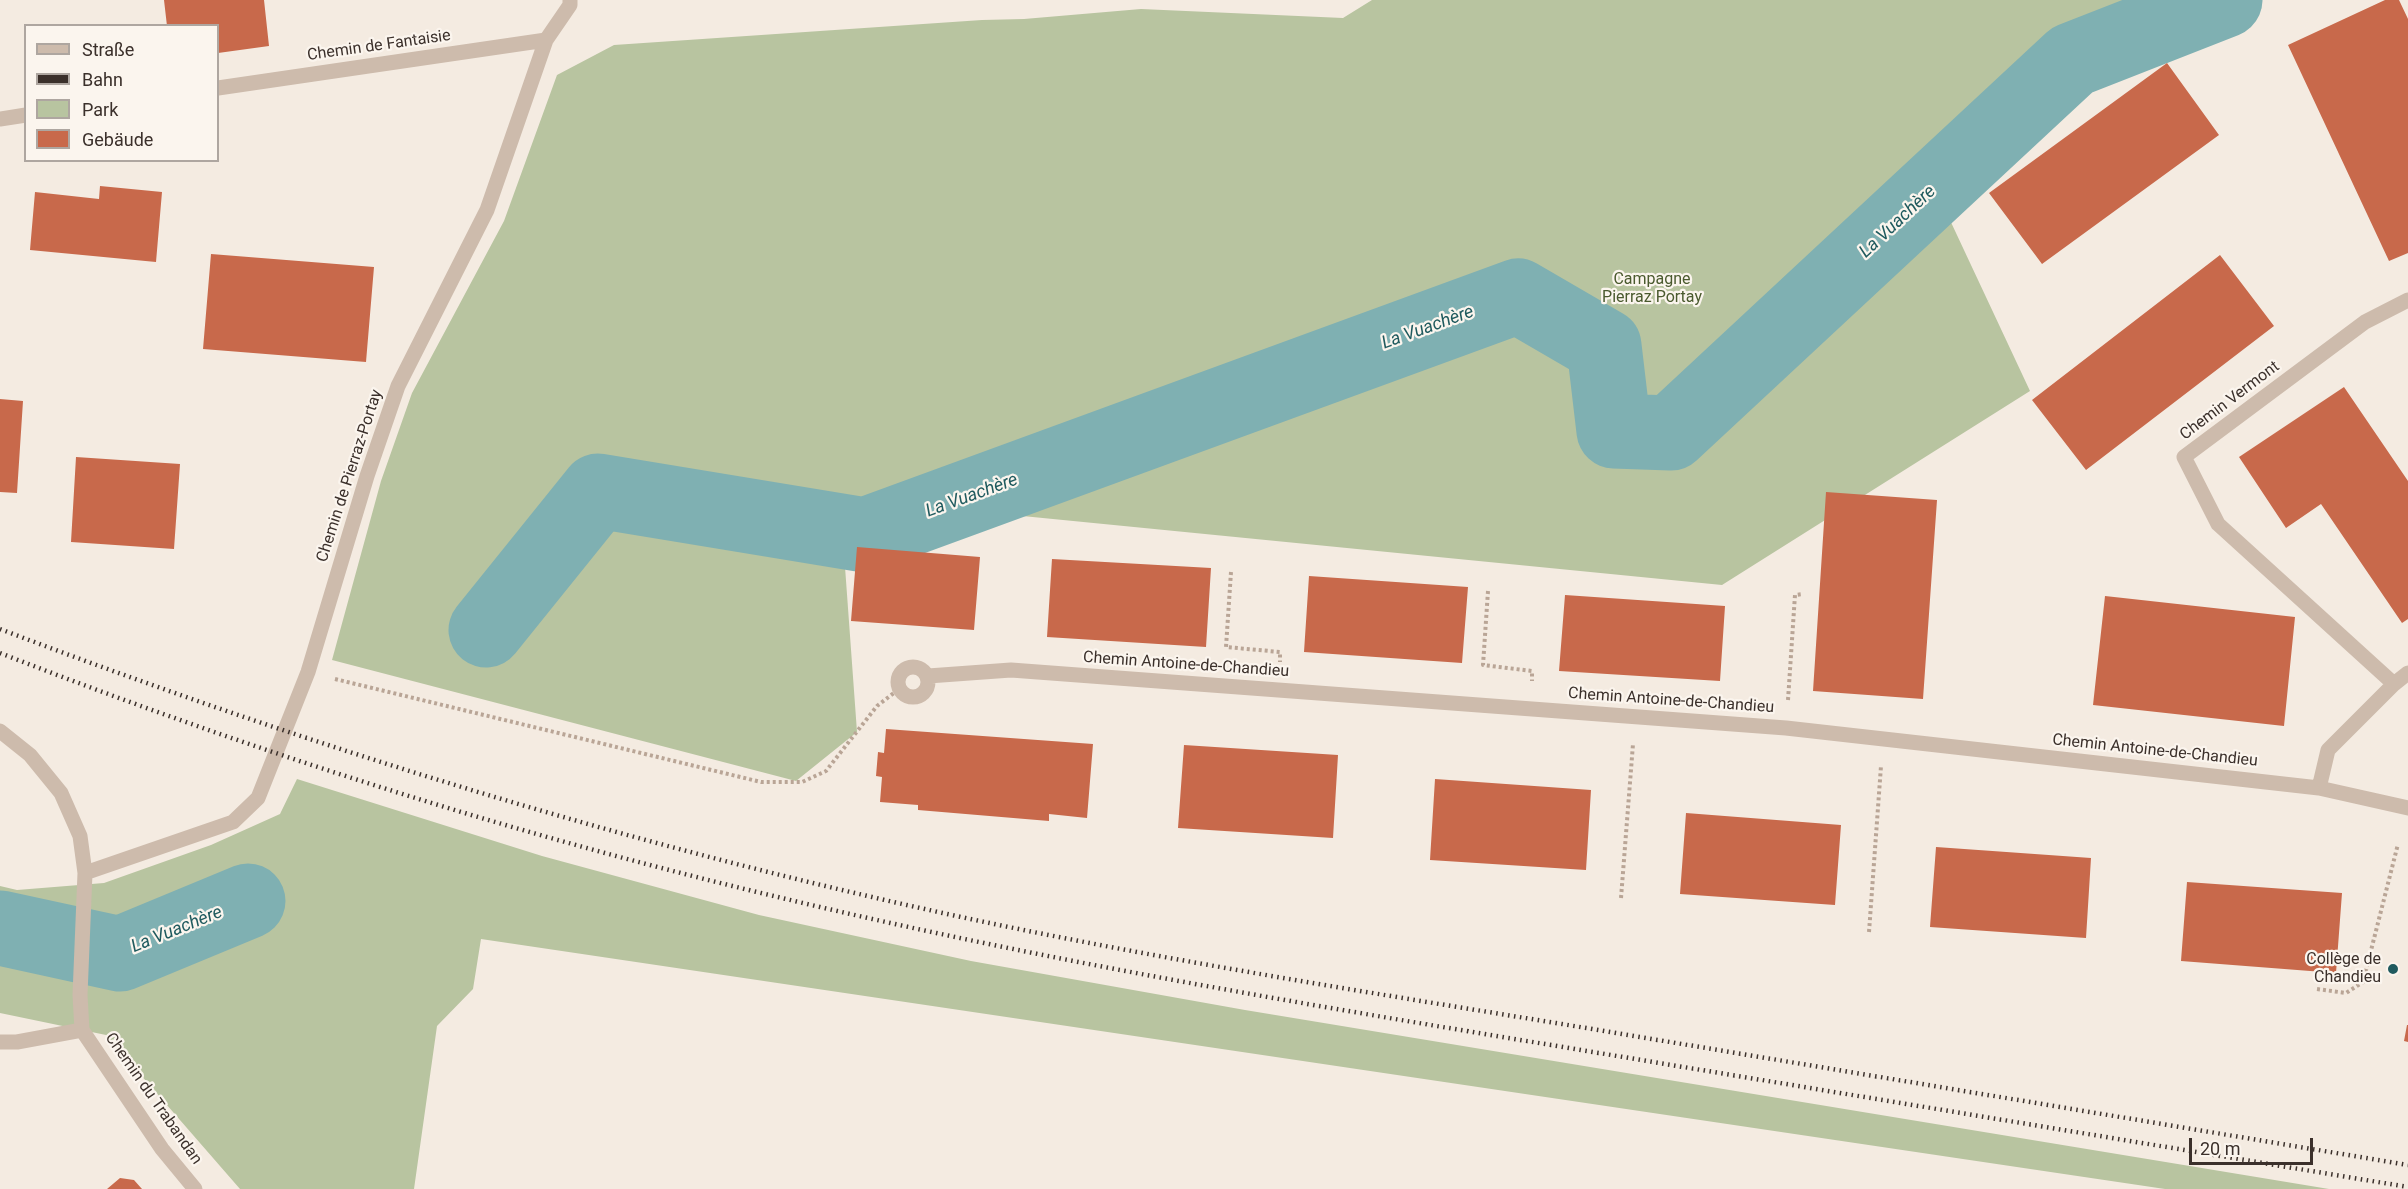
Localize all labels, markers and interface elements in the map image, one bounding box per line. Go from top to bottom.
legend [24,24,219,162]
street label: Chemin de Fantaisie [306,26,452,66]
text: Straße [82,39,134,60]
text: Bahn [82,69,123,90]
text: Park [82,99,118,120]
text: Gebäude [82,129,153,150]
water label: La Vuachère [1855,181,1941,263]
park label: Campagne Pierraz Portay [1602,270,1702,308]
water label: La Vuachère [1379,301,1477,355]
street label: Chemin Vermont [2177,357,2283,445]
street label: Chemin de Pierraz-Portay [313,387,387,565]
water label: La Vuachère [923,469,1021,523]
street label: Chemin Antoine-de-Chandieu [1082,648,1290,682]
street label: Chemin Antoine-de-Chandieu [1567,684,1775,718]
street label: Chemin Antoine-de-Chandieu [2051,731,2259,771]
water label: La Vuachère [128,902,226,958]
place label: Collège de Chandieu [2306,950,2381,988]
marker: Collège de Chandieu [2386,962,2400,976]
street label: Chemin du Trabandan [100,1030,206,1168]
scale bar [2192,1126,2316,1164]
text: 20 m [2200,1138,2240,1159]

